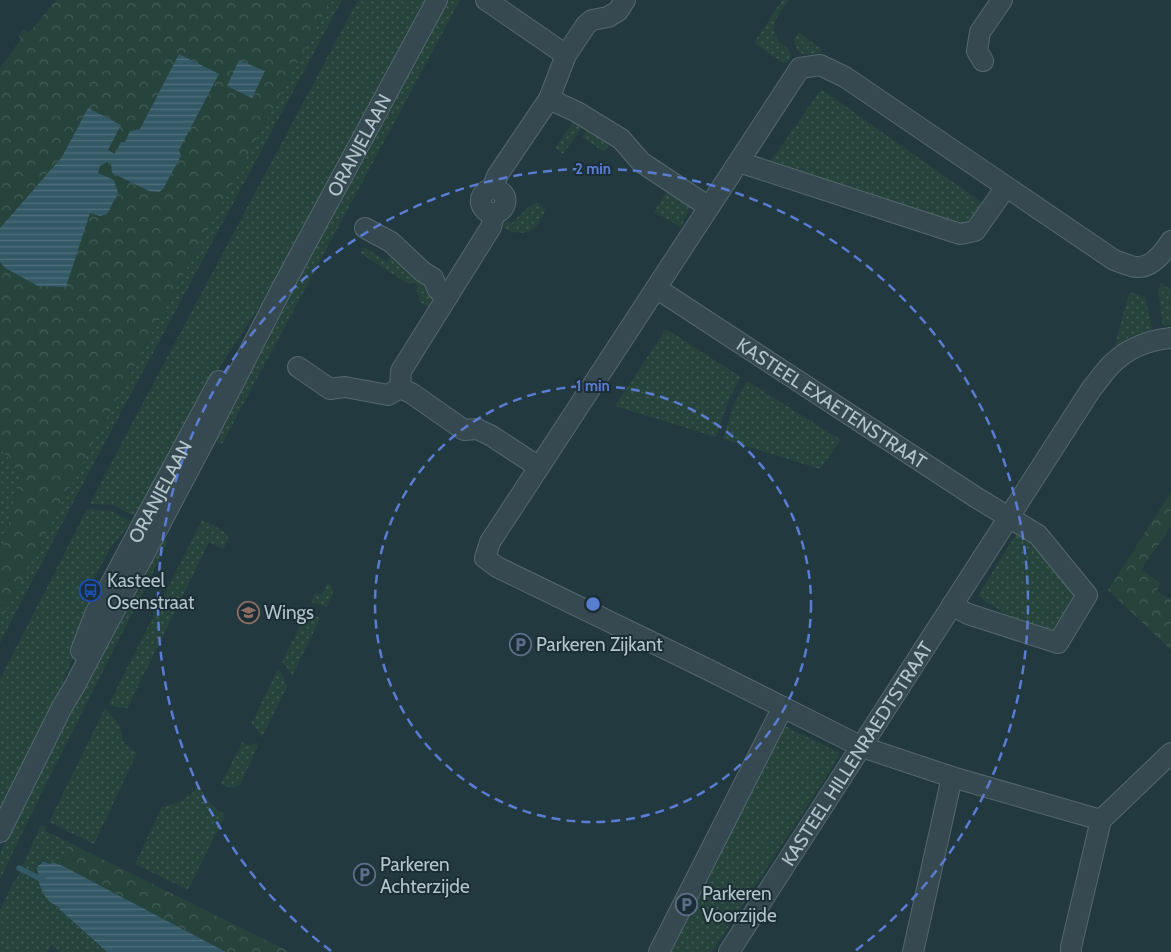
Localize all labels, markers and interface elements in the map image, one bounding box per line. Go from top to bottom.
street label: ORANJELAAN [322,90,396,200]
text: 2 min [575,160,611,178]
street label: KASTEEL EXAETENSTRAAT [733,333,931,473]
text: 1 min [576,377,610,395]
street label: ORANJELAAN [123,436,197,547]
place label: Kasteel Osenstraat [107,569,195,614]
bus stop icon: Kasteel Osenstraat [79,579,103,603]
centre of rings [584,595,602,613]
school or university icon: Wings [236,600,260,624]
place label: Wings [264,601,314,624]
parking icon: Parkeren Zijkant [508,632,532,656]
place label: Parkeren Zijkant [536,633,663,656]
street label: KASTEEL HILLENRAEDTSTRAAT [776,637,937,870]
place label: Parkeren Achterzijde [380,853,470,898]
parking icon: Parkeren Achterzijde [352,863,376,887]
place label: Parkeren Voorzijde [702,882,777,927]
parking icon: Parkeren Voorzijde [674,892,698,916]

